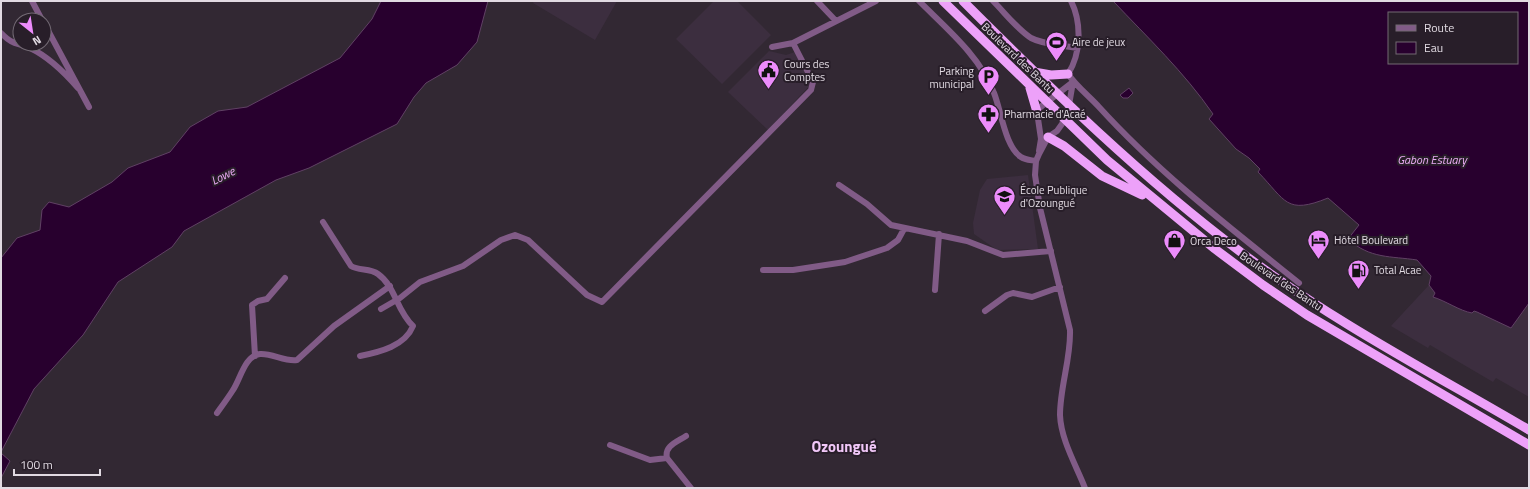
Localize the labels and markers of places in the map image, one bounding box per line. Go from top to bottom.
sports icon: Aire de jeux [1043,29,1069,62]
place label: Aire de jeux [1072,34,1125,50]
place label: Cours des Comptes [784,56,829,85]
public building icon: Cours des Comptes [756,57,782,90]
place label: Parking municipal [930,63,974,92]
parking icon: Parking municipal [976,64,1002,97]
pharmacy icon: Pharmacie d'Acaé [976,101,1002,134]
place label: Pharmacie d'Acaé [1004,106,1086,122]
place label: École Publique d'Ozoungué [1020,182,1088,211]
school or university icon: École Publique d'Ozoungué [991,183,1017,216]
hotel icon: Hôtel Boulevard [1306,227,1332,260]
shop icon: Orca Deco [1161,228,1187,261]
place label: Hôtel Boulevard [1334,232,1408,248]
place label: Orca Deco [1190,233,1237,249]
fuel station icon: Total Acae [1346,257,1372,290]
place label: Total Acae [1374,262,1422,278]

